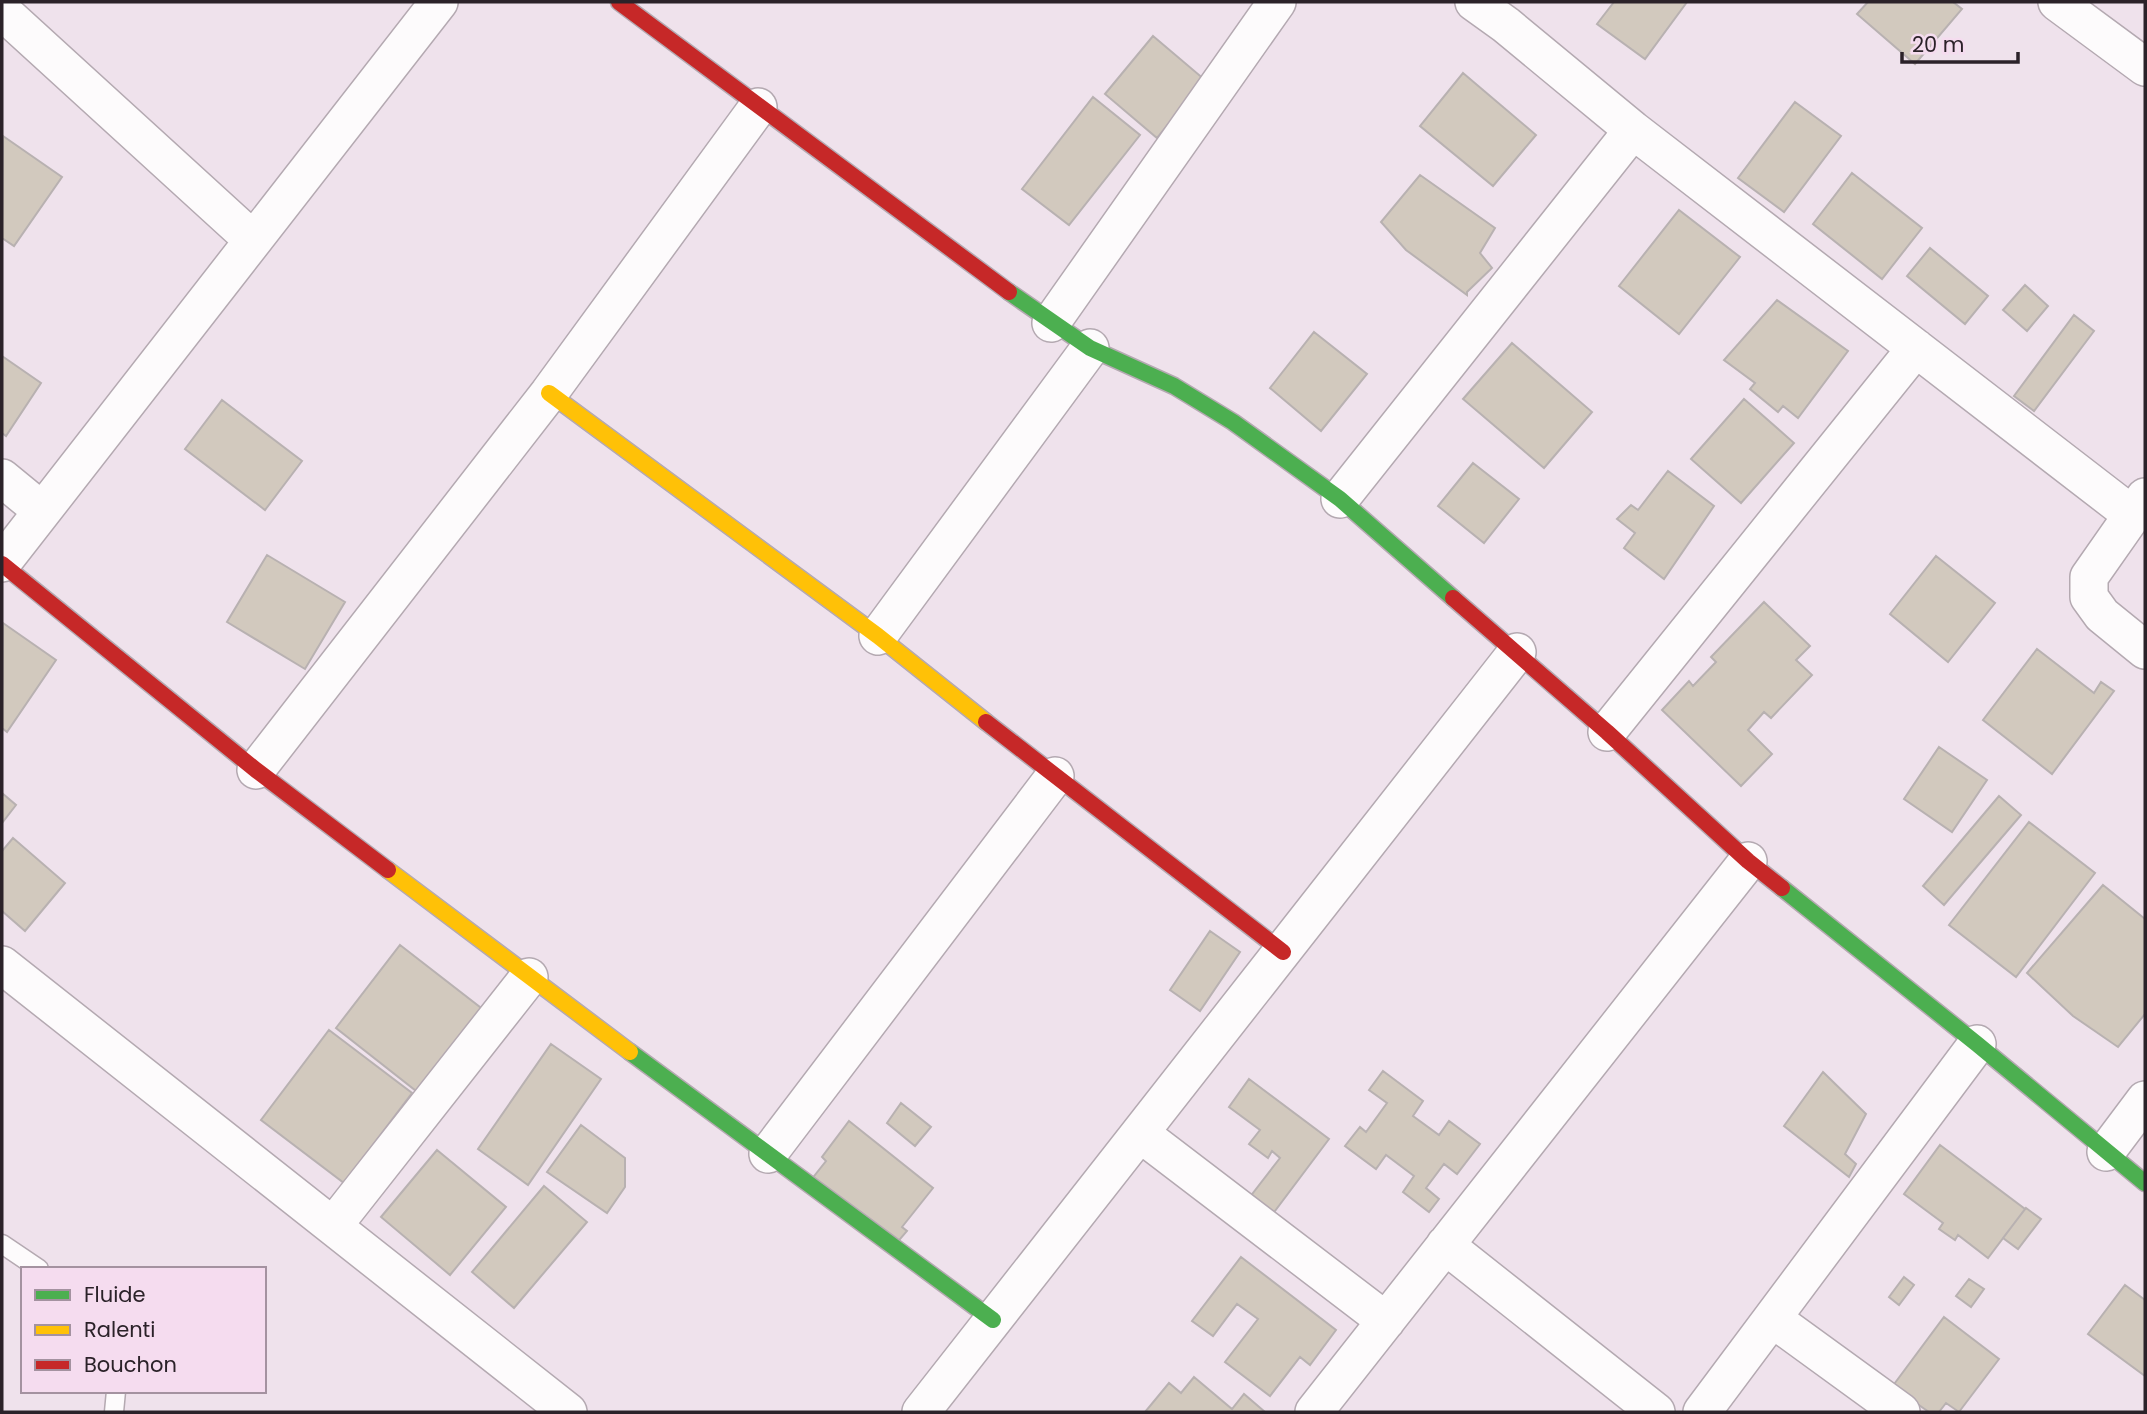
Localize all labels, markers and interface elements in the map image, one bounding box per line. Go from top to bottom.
scale bar [1902,21,2018,65]
text: 20 m [1912,30,1965,59]
legend [21,1267,266,1393]
text: Fluide [84,1280,146,1309]
text: Ralenti [84,1315,155,1344]
text: Bouchon [84,1350,177,1379]

